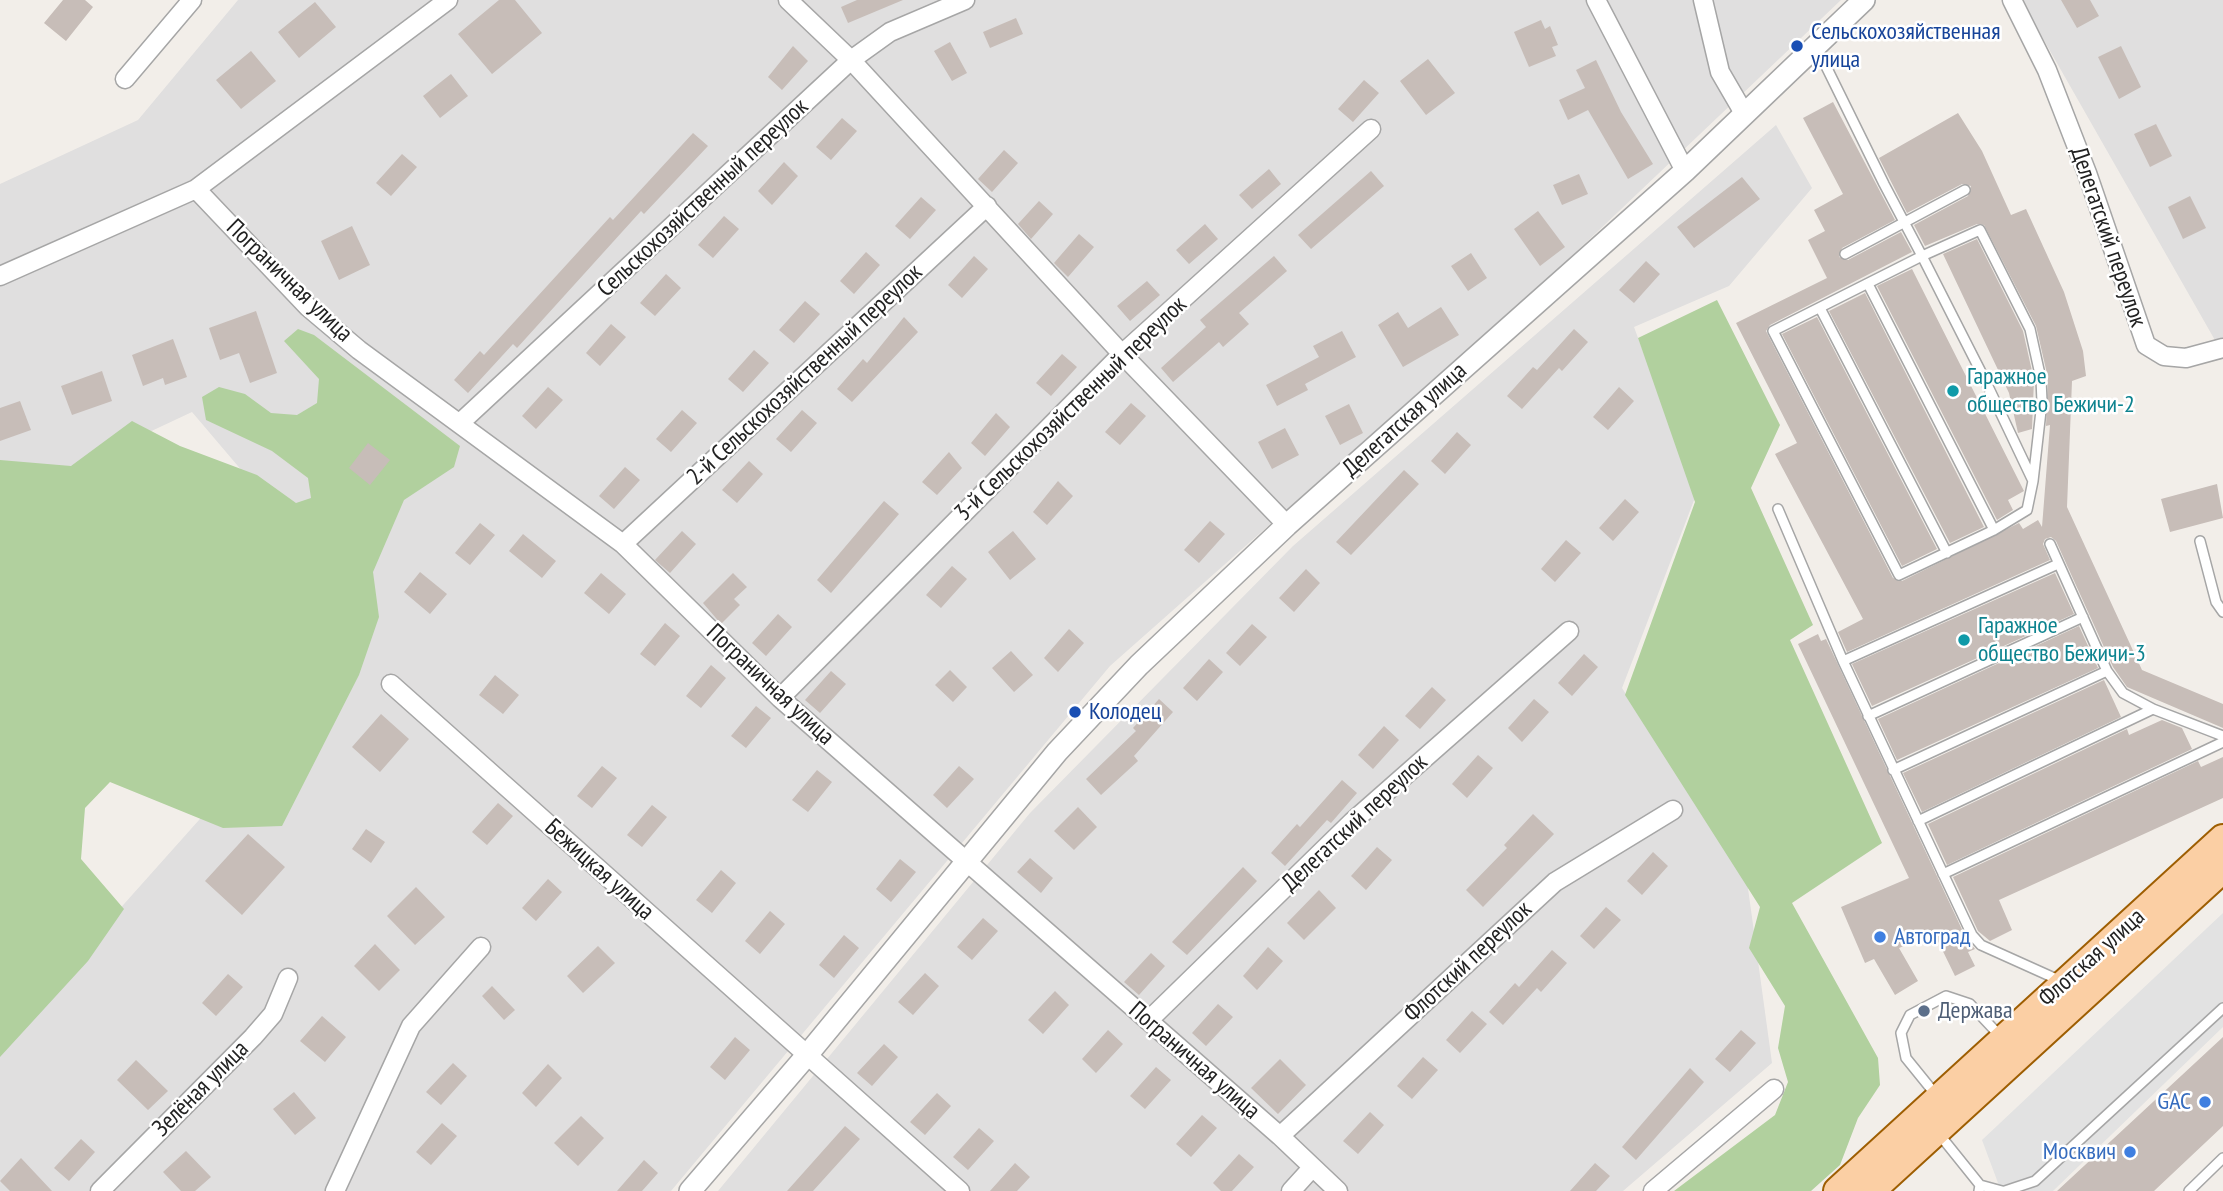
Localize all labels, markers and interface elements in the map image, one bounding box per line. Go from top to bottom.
place label: Сельскохозяйственная улица [1811,18,2001,74]
marker: Сельскохозяйственная улица [1789,38,1805,54]
street label: Сельскохозяйственный переулок [592,93,814,303]
street label: Делегатский переулок [2064,143,2152,331]
street label: Пограничная улица [220,214,358,348]
street label: 2-й Сельскохозяйственный переулок [681,258,929,492]
street label: 3-й Сельскохозяйственный переулок [949,291,1193,527]
street label: Делегатская улица [1337,357,1473,483]
place label: Гаражное общество Бежичи-2 [1967,363,2135,419]
marker: Гаражное общество Бежичи-2 [1945,383,1961,399]
place label: Гаражное общество Бежичи-3 [1978,612,2146,668]
street label: Пограничная улица [700,618,840,752]
marker: Гаражное общество Бежичи-3 [1956,632,1972,648]
place label: Колодец [1089,698,1161,726]
marker: Колодец [1067,704,1083,720]
street label: Делегатский переулок [1276,748,1434,898]
street label: Бежицкая улица [538,813,660,927]
street label: Флотский переулок [1398,895,1538,1029]
street label: Флотская улица [2033,903,2151,1013]
place label: Автоград [1894,923,1970,951]
marker: Автоград [1872,929,1888,945]
street label: Пограничная улица [1123,996,1265,1126]
place label: Держава [1938,997,2013,1025]
marker: Держава [1916,1003,1932,1019]
street label: Зелёная улица [147,1035,255,1143]
place label: GAC [2157,1088,2191,1116]
marker: GAC [2197,1094,2213,1110]
place label: Москвич [2043,1138,2116,1166]
marker: Москвич [2122,1144,2138,1160]

